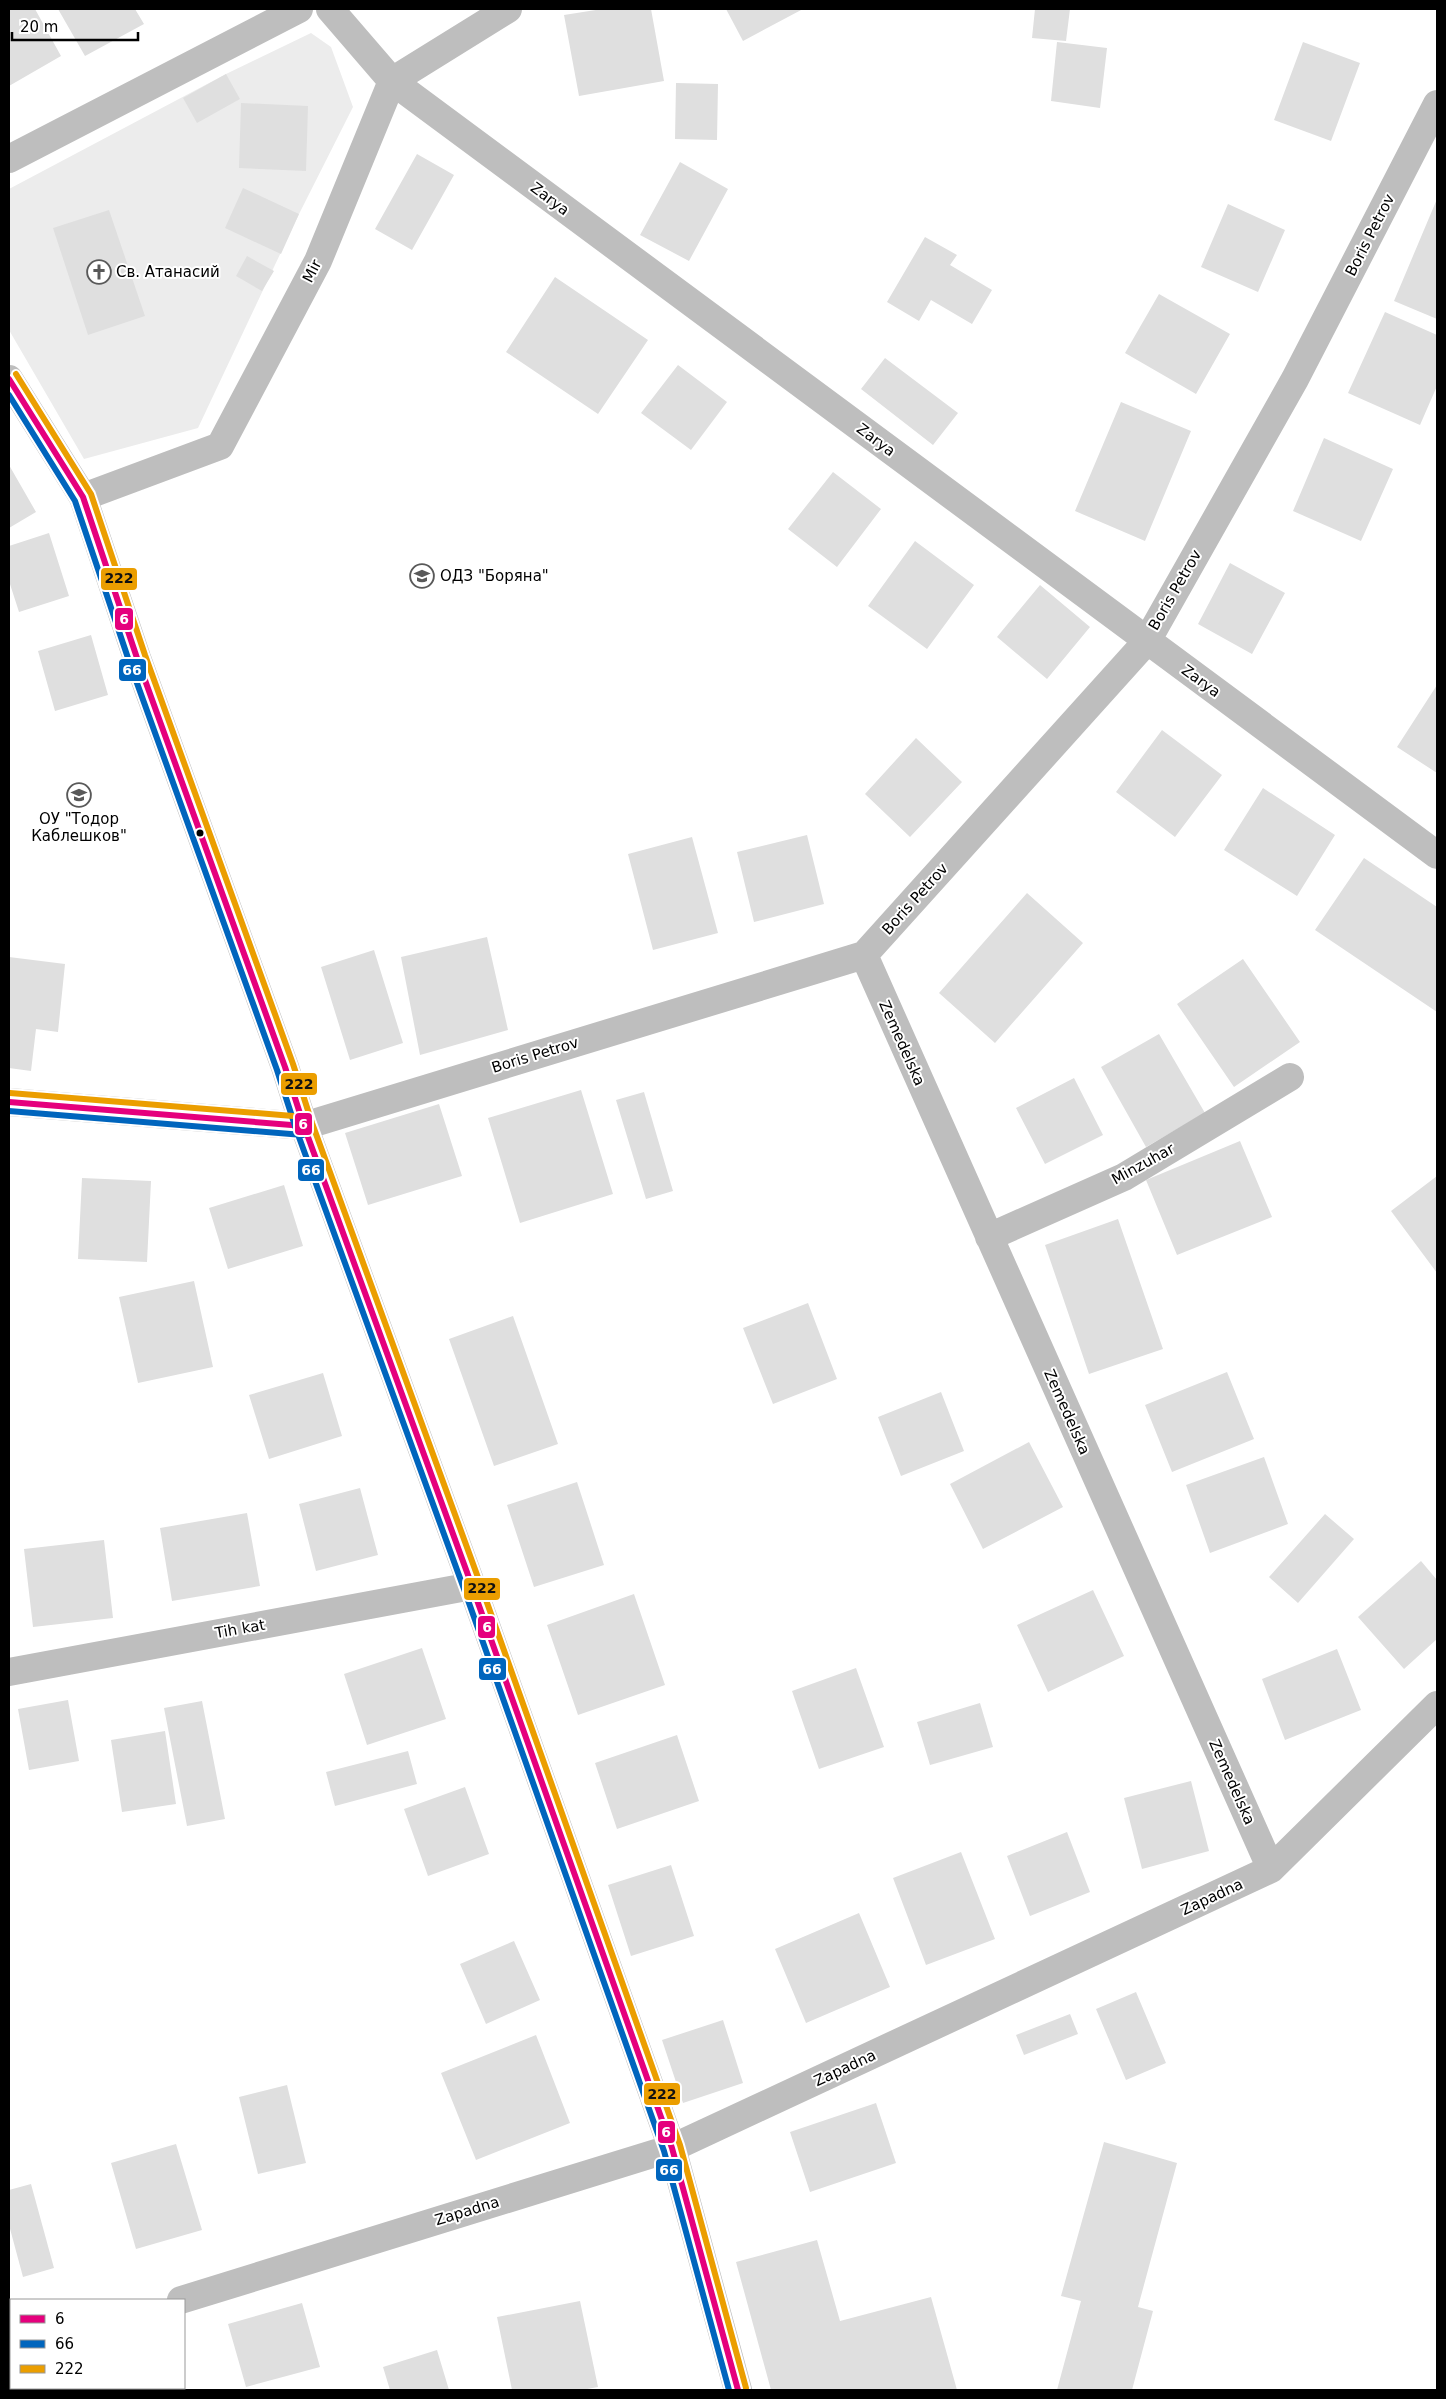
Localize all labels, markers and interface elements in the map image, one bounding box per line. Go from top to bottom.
scale bar [12,10,139,42]
text: 20 m [20,18,58,36]
street label: Zarya [527,179,573,219]
street label: Boris Petrov [1342,191,1398,279]
street label: Mir [299,256,326,285]
church icon: Св. Атанасий [86,259,112,285]
place label: Св. Атанасий [116,263,220,281]
street label: Zarya [853,420,899,460]
street label: Boris Petrov [1145,546,1205,633]
school or university icon: ОДЗ "Боряна" [409,563,435,589]
line badge: 222 [100,567,138,591]
place label: ОДЗ "Боряна" [440,567,549,585]
text: 222 [104,570,134,586]
line badge: 6 [114,607,134,631]
text: 6 [119,611,129,627]
line badge: 66 [118,658,147,682]
street label: Zarya [1178,661,1224,701]
text: 66 [122,662,142,678]
school or university icon: ОУ "Тодор Каблешков" [66,782,92,808]
place label: ОУ "Тодор Каблешков" [31,810,127,845]
unlabelled marker [195,828,205,838]
street label: Boris Petrov [878,859,952,938]
street label: Zemedelska [875,997,929,1089]
street label: Boris Petrov [489,1033,581,1077]
line badge: 222 [280,1072,318,1096]
text: 222 [284,1076,314,1092]
line badge: 6 [294,1112,313,1136]
text: 6 [298,1116,308,1132]
street label: Minzuhar [1109,1139,1178,1189]
line badge: 66 [297,1158,325,1182]
text: 66 [301,1162,321,1178]
street label: Zemedelska [1040,1366,1094,1458]
line badge: 222 [463,1577,501,1601]
text: 222 [467,1580,497,1596]
line badge: 6 [477,1615,496,1639]
street label: Tih kat [213,1616,267,1642]
text: 6 [482,1619,492,1635]
line badge: 66 [478,1657,507,1681]
text: 66 [482,1661,502,1677]
street label: Zemedelska [1205,1736,1259,1828]
street label: Zapadna [1178,1875,1246,1919]
street label: Zapadna [811,2046,879,2090]
line badge: 222 [643,2082,681,2106]
text: 222 [647,2086,677,2102]
line badge: 6 [657,2120,676,2144]
text: 6 [661,2124,671,2140]
line badge: 66 [655,2158,683,2182]
text: 66 [659,2162,679,2178]
street label: Zapadna [433,2193,501,2229]
legend [10,2299,185,2389]
text: 6 [55,2310,65,2328]
text: 66 [55,2335,74,2353]
text: 222 [55,2360,84,2378]

